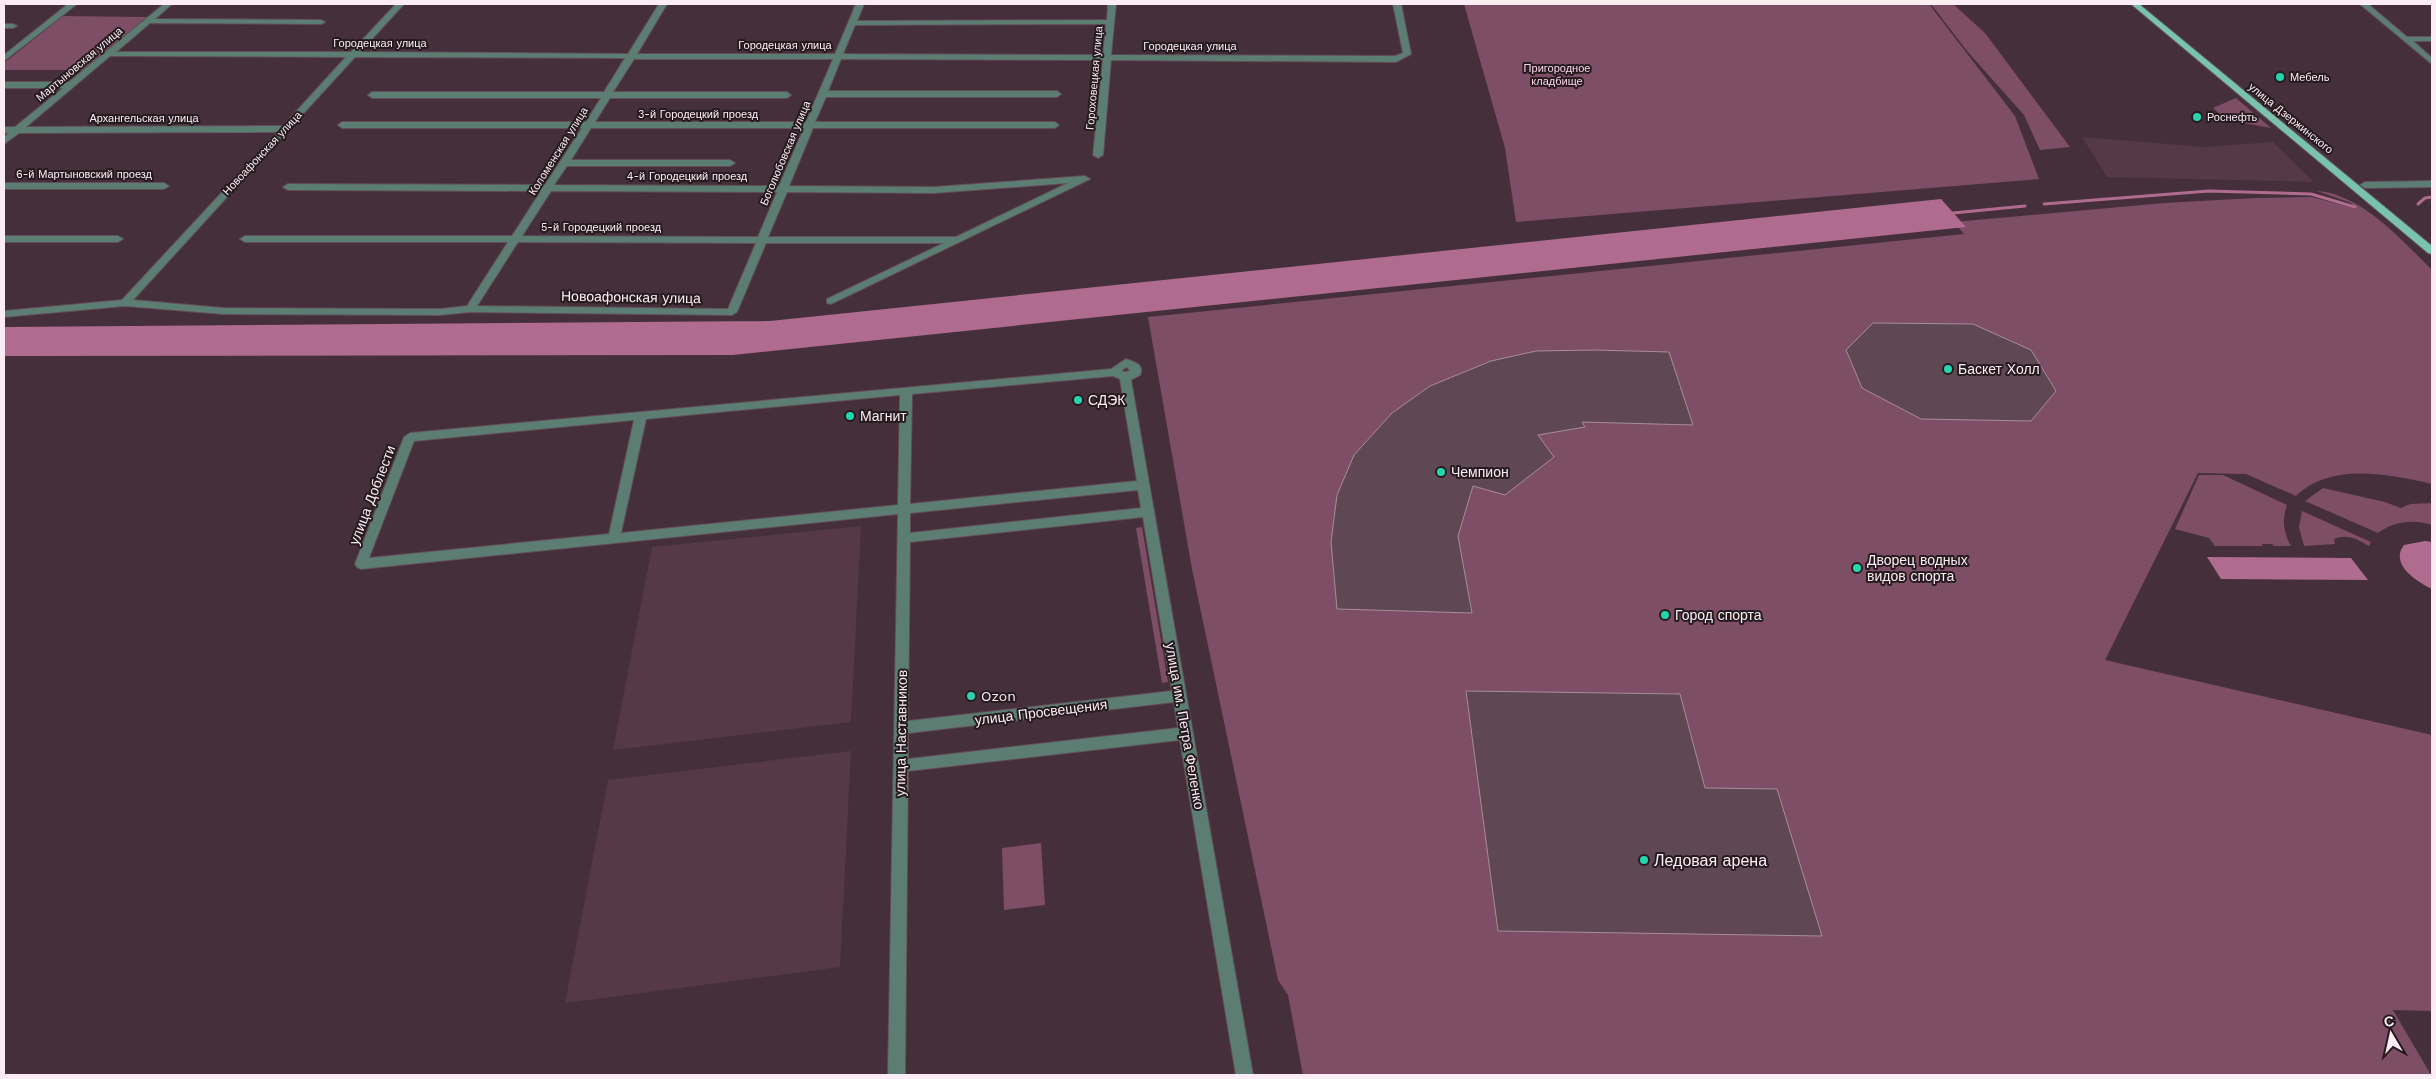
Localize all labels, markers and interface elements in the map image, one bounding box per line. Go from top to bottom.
street label: Мартыновская улица [33,24,126,104]
street label: Гороховецкая улица [1083,25,1106,131]
street label: Городецкая улица [333,37,428,50]
street label: Городецкая улица [738,39,833,52]
street label: Городецкая улица [1143,40,1238,53]
park label: Пригородное кладбище [1524,62,1590,88]
marker: Мебель [2274,71,2286,83]
place label: Мебель [2290,71,2330,84]
street label: улица Дзержинского [2246,80,2336,156]
street label: Боголюбовская улица [758,98,814,207]
street label: Коломенская улица [526,104,591,198]
street label: Новоафонская улица [220,108,305,198]
street label: 3-й Городецкий проезд [638,108,759,121]
marker: Роснефть [2191,111,2203,123]
place label: Роснефть [2207,111,2258,124]
street label: Архангельская улица [89,112,199,125]
street label: 6-й Мартыновский проезд [16,168,153,181]
street label: 4-й Городецкий проезд [627,170,748,183]
street label: 5-й Городецкий проезд [541,221,662,234]
street label: Новоафонская улица [561,288,701,306]
place label: Баскет Холл [1958,361,2040,377]
marker: Баскет Холл [1942,363,1954,375]
place label: СДЭК [1088,392,1126,408]
marker: СДЭК [1072,394,1084,406]
place label: Магнит [860,408,907,424]
marker: Магнит [844,410,856,422]
street label: улица Доблести [346,443,398,547]
place label: Чемпион [1451,464,1509,480]
marker: Чемпион [1435,466,1447,478]
place label: Дворец водных видов спорта [1867,552,1968,584]
marker: Дворец водных видов спорта [1851,562,1863,574]
place label: Город спорта [1675,607,1762,623]
marker: Город спорта [1659,609,1671,621]
street label: улица им. Петра Феленко [1162,641,1208,811]
street label: улица Наставников [892,670,910,796]
place label: Ozon [981,688,1016,704]
marker: Ozon [965,690,977,702]
street label: улица Просвещения [974,696,1108,728]
place label: Ледовая арена [1654,851,1767,870]
marker: Ледовая арена [1638,854,1650,866]
north arrow [2366,1009,2416,1059]
text: С [2383,1012,2395,1030]

